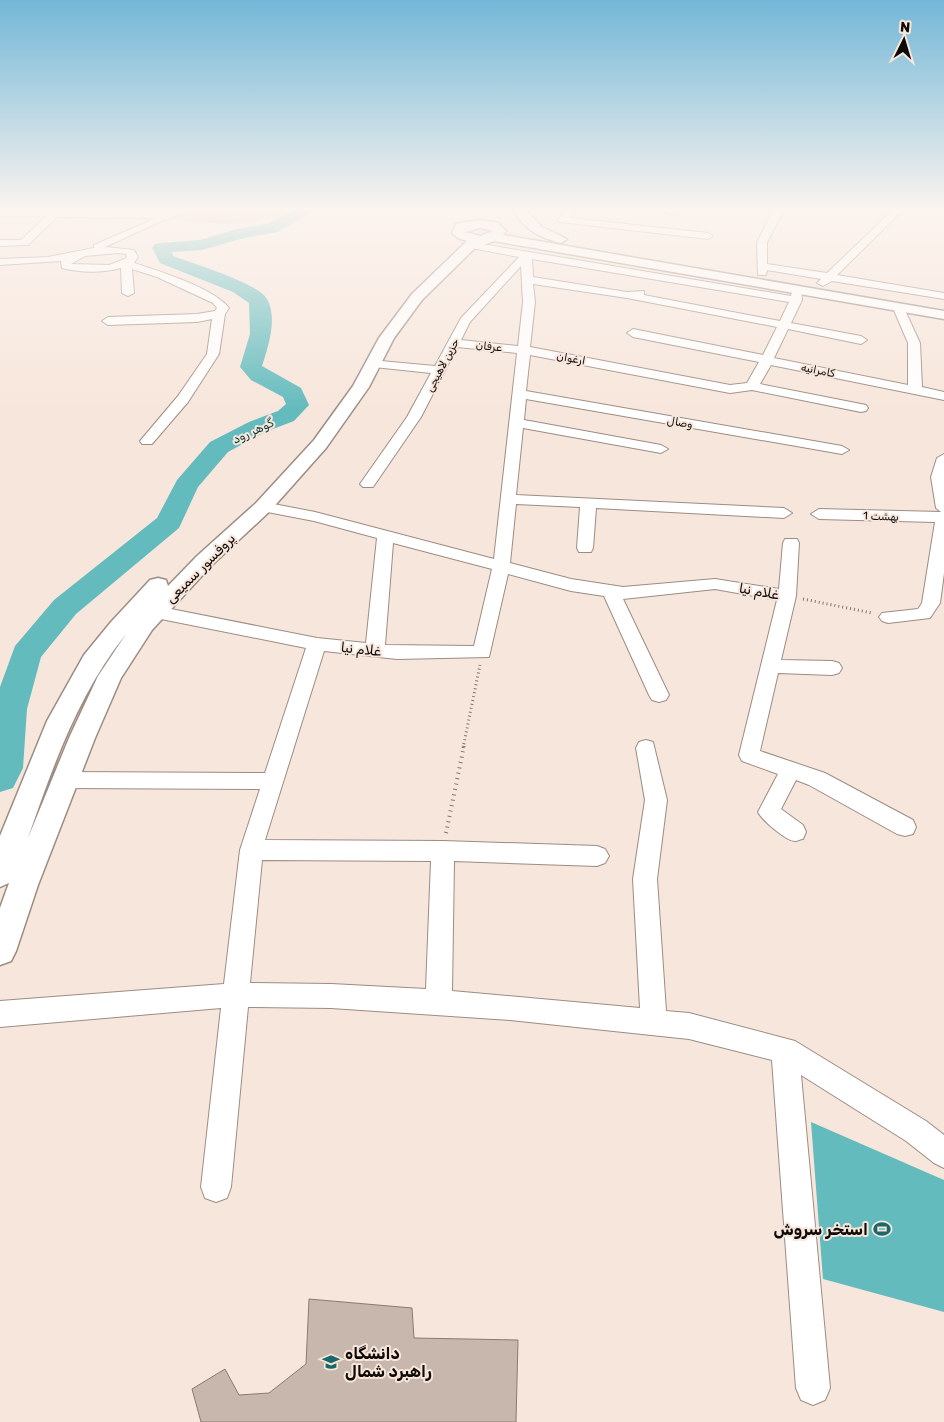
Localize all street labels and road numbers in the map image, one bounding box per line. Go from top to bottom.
street label: حزین لاهیجی [423,336,462,394]
street label: عرفان [475,339,503,354]
street label: ارغوان [555,350,586,368]
street label: کامرانیه [800,361,836,380]
street label: وصال [666,414,694,432]
street label: بهشت 1 [863,509,899,524]
street label: پروفسور سمیعی [162,530,240,608]
street label: غلام نیا [737,580,781,604]
street label: غلام نیا [340,639,382,661]

